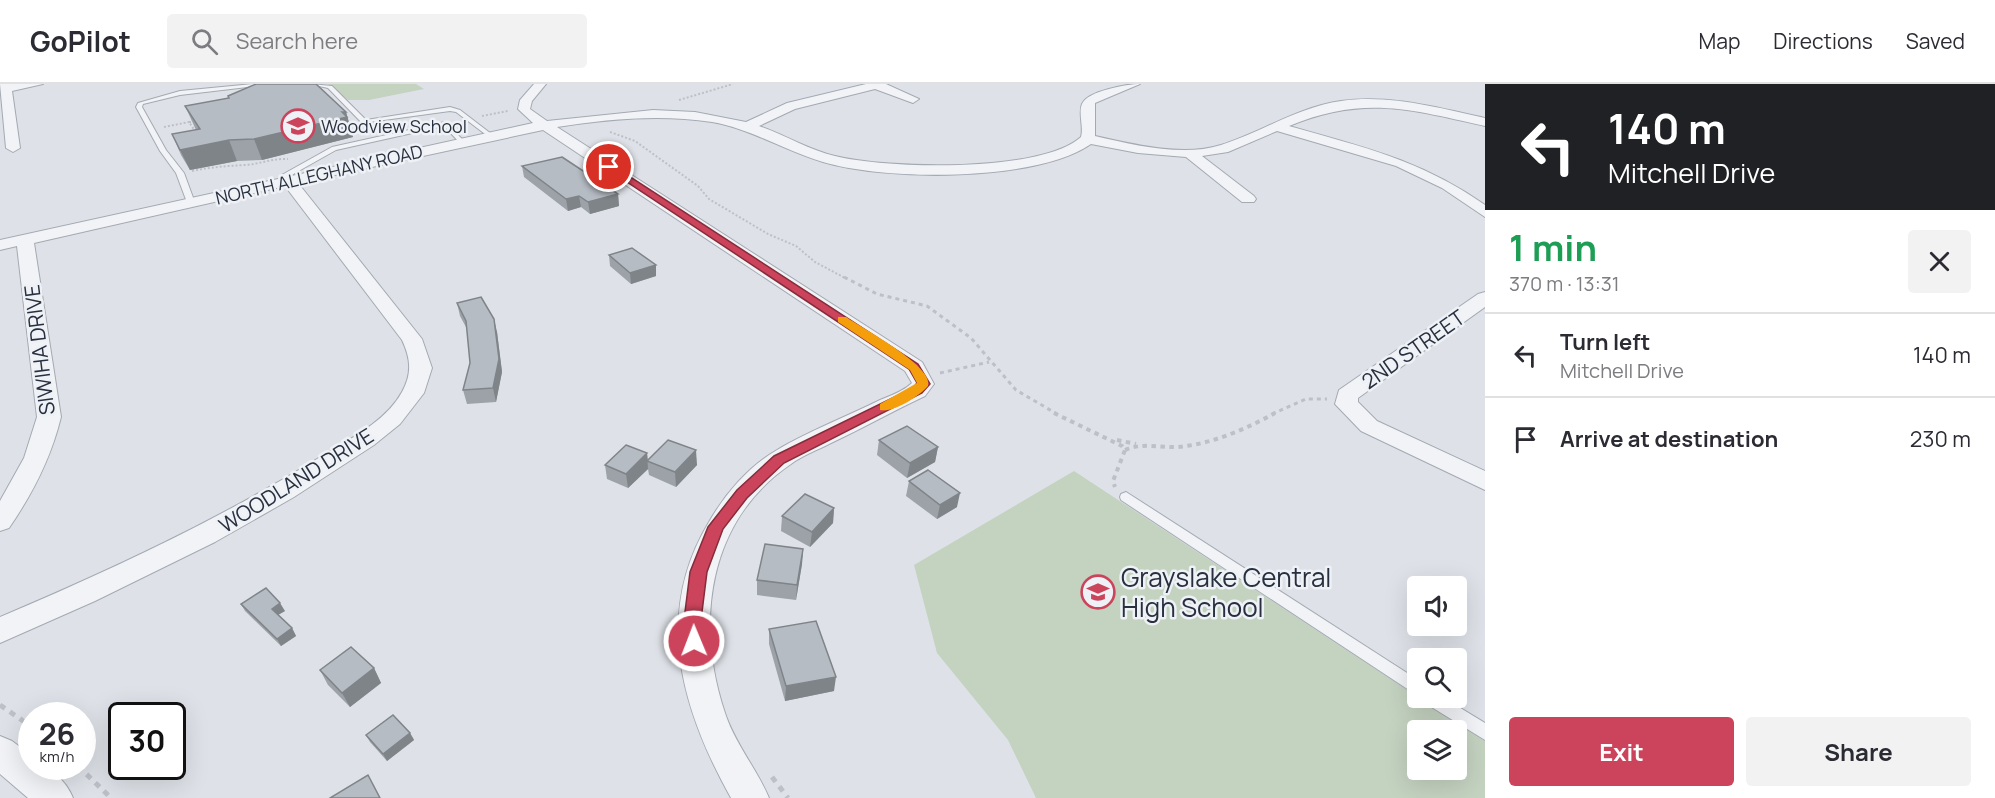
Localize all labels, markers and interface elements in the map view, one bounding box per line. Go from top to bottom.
search box [167,14,587,68]
text: GoPilot [30,22,131,60]
icon: search [188,25,221,58]
text: Search here [236,26,358,56]
text: Map [1699,27,1740,55]
text: Directions [1773,27,1873,55]
text: Saved [1906,27,1965,55]
text: 140 m [1608,99,1726,157]
school or university icon: Woodview School [280,108,316,144]
icon: left [1509,108,1587,186]
place label: Woodview School [321,114,467,138]
street label: NORTH ALLEGHANY ROAD [213,138,425,210]
pin [583,141,634,192]
icon: arrive [592,150,625,183]
text: Mitchell Drive [1608,154,1775,191]
text: 1 min [1509,223,1597,272]
button: close [1908,230,1971,293]
text: 370 m · 13:31 [1509,270,1620,297]
street label: SIWIHA DRIVE [17,283,61,417]
street label: 2ND STREET [1356,303,1470,395]
text: Turn left [1560,327,1650,357]
icon: left [1509,339,1542,372]
text: 140 m [1913,340,1971,370]
text: Mitchell Drive [1560,357,1684,384]
street label: WOODLAND DRIVE [213,421,379,539]
icon: arrive [1509,423,1542,456]
text: Arrive at destination [1560,424,1778,454]
text: 230 m [1910,424,1971,454]
place label: Grayslake Central High School [1121,559,1331,625]
school or university icon: Grayslake Central High School [1080,574,1116,610]
map controls [1407,576,1467,780]
button: sound [1407,576,1467,636]
position arrow [662,609,726,673]
button: search [1407,648,1467,708]
speed limit sign: 30 [108,702,186,780]
text: 26 [39,713,75,754]
button: Exit [1509,717,1734,786]
button: Share [1746,717,1971,786]
button: layers [1407,720,1467,780]
text: km/h [40,746,74,767]

